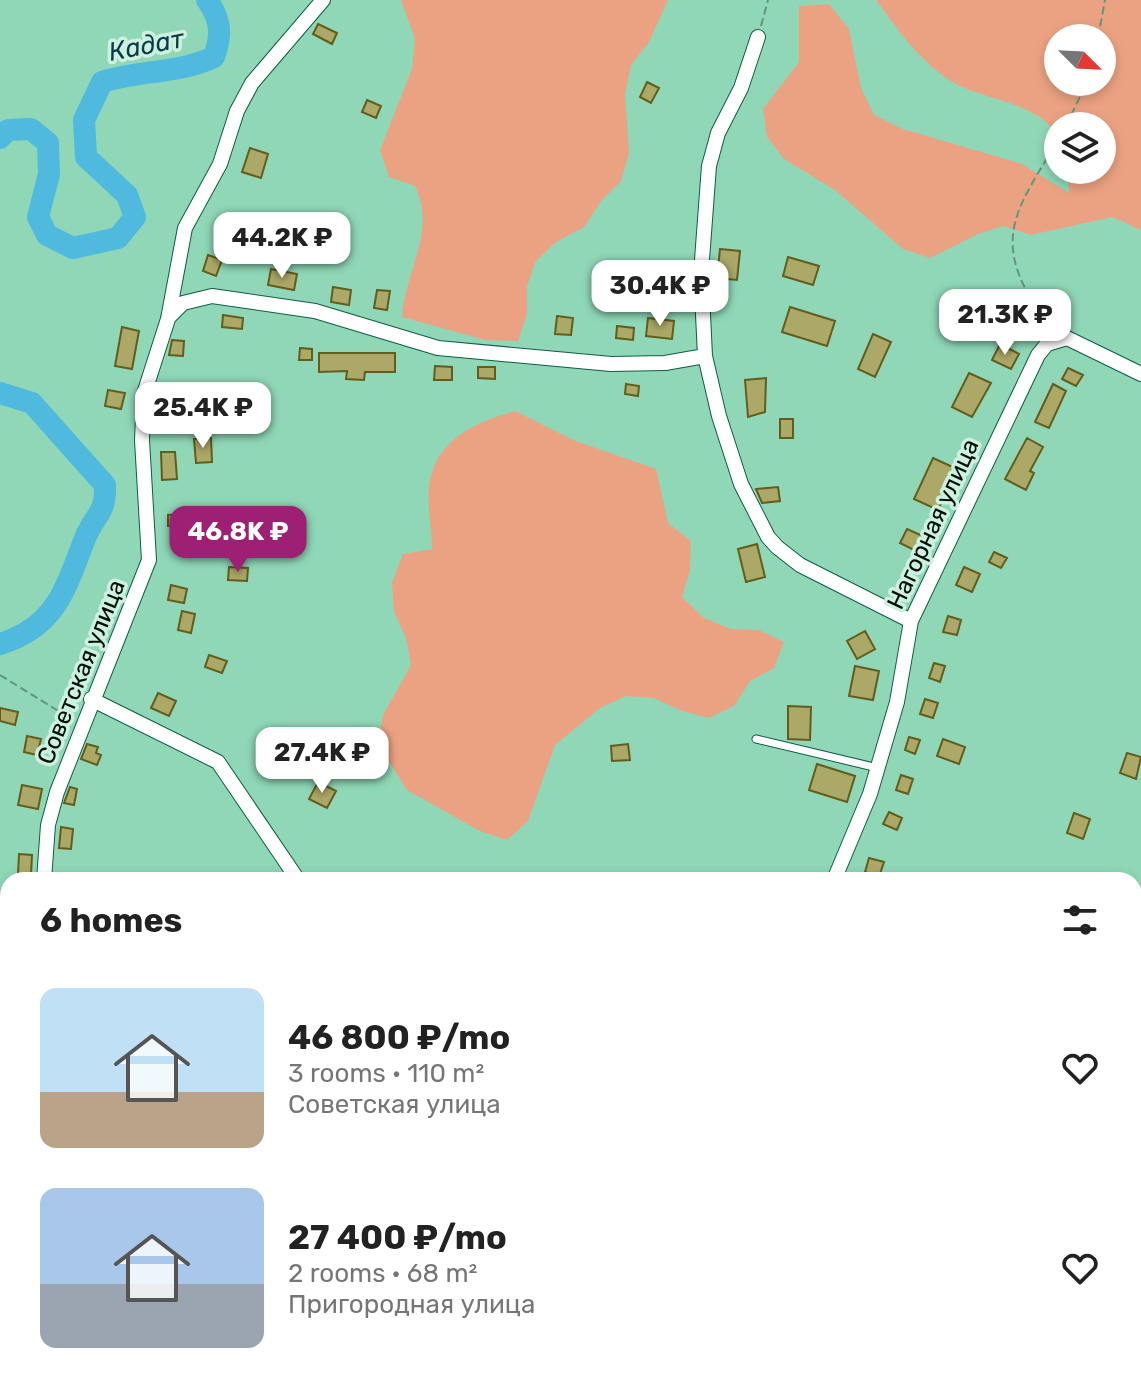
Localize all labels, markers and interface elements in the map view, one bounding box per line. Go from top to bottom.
water label: Кадат [106,23,188,68]
north arrow [1044,24,1116,96]
map controls [1044,24,1116,184]
button: layers [1044,112,1116,184]
pin: 44.2K ₽ [208,212,356,280]
text: 44.2K ₽ [231,222,333,253]
pin: 30.4K ₽ [586,260,734,328]
text: 30.4K ₽ [610,270,711,301]
pin: 21.3K ₽ [931,289,1079,357]
text: 21.3K ₽ [957,299,1053,330]
pin: 25.4K ₽ [129,382,277,450]
text: 25.4K ₽ [153,392,253,423]
street label: Нагорная улица [881,435,985,613]
pin: 46.8K ₽ [164,506,312,574]
text: 46.8K ₽ [188,516,288,547]
street label: Советская улица [31,576,131,768]
pin: 27.4K ₽ [248,727,396,795]
text: 27.4K ₽ [274,737,370,768]
icon: filters [1058,898,1102,942]
text: 6 homes [40,900,182,941]
text: 46 800 ₽/mo [288,1017,510,1058]
icon: home [104,1020,200,1116]
icon: heart [1058,1046,1102,1090]
text: 3 rooms · 110 m² [288,1058,484,1089]
text: Советская улица [288,1089,501,1120]
text: 27 400 ₽/mo [288,1217,507,1258]
icon: home [104,1220,200,1316]
icon: heart [1058,1246,1102,1290]
text: 2 rooms · 68 m² [288,1258,477,1289]
text: Пригородная улица [288,1289,535,1320]

